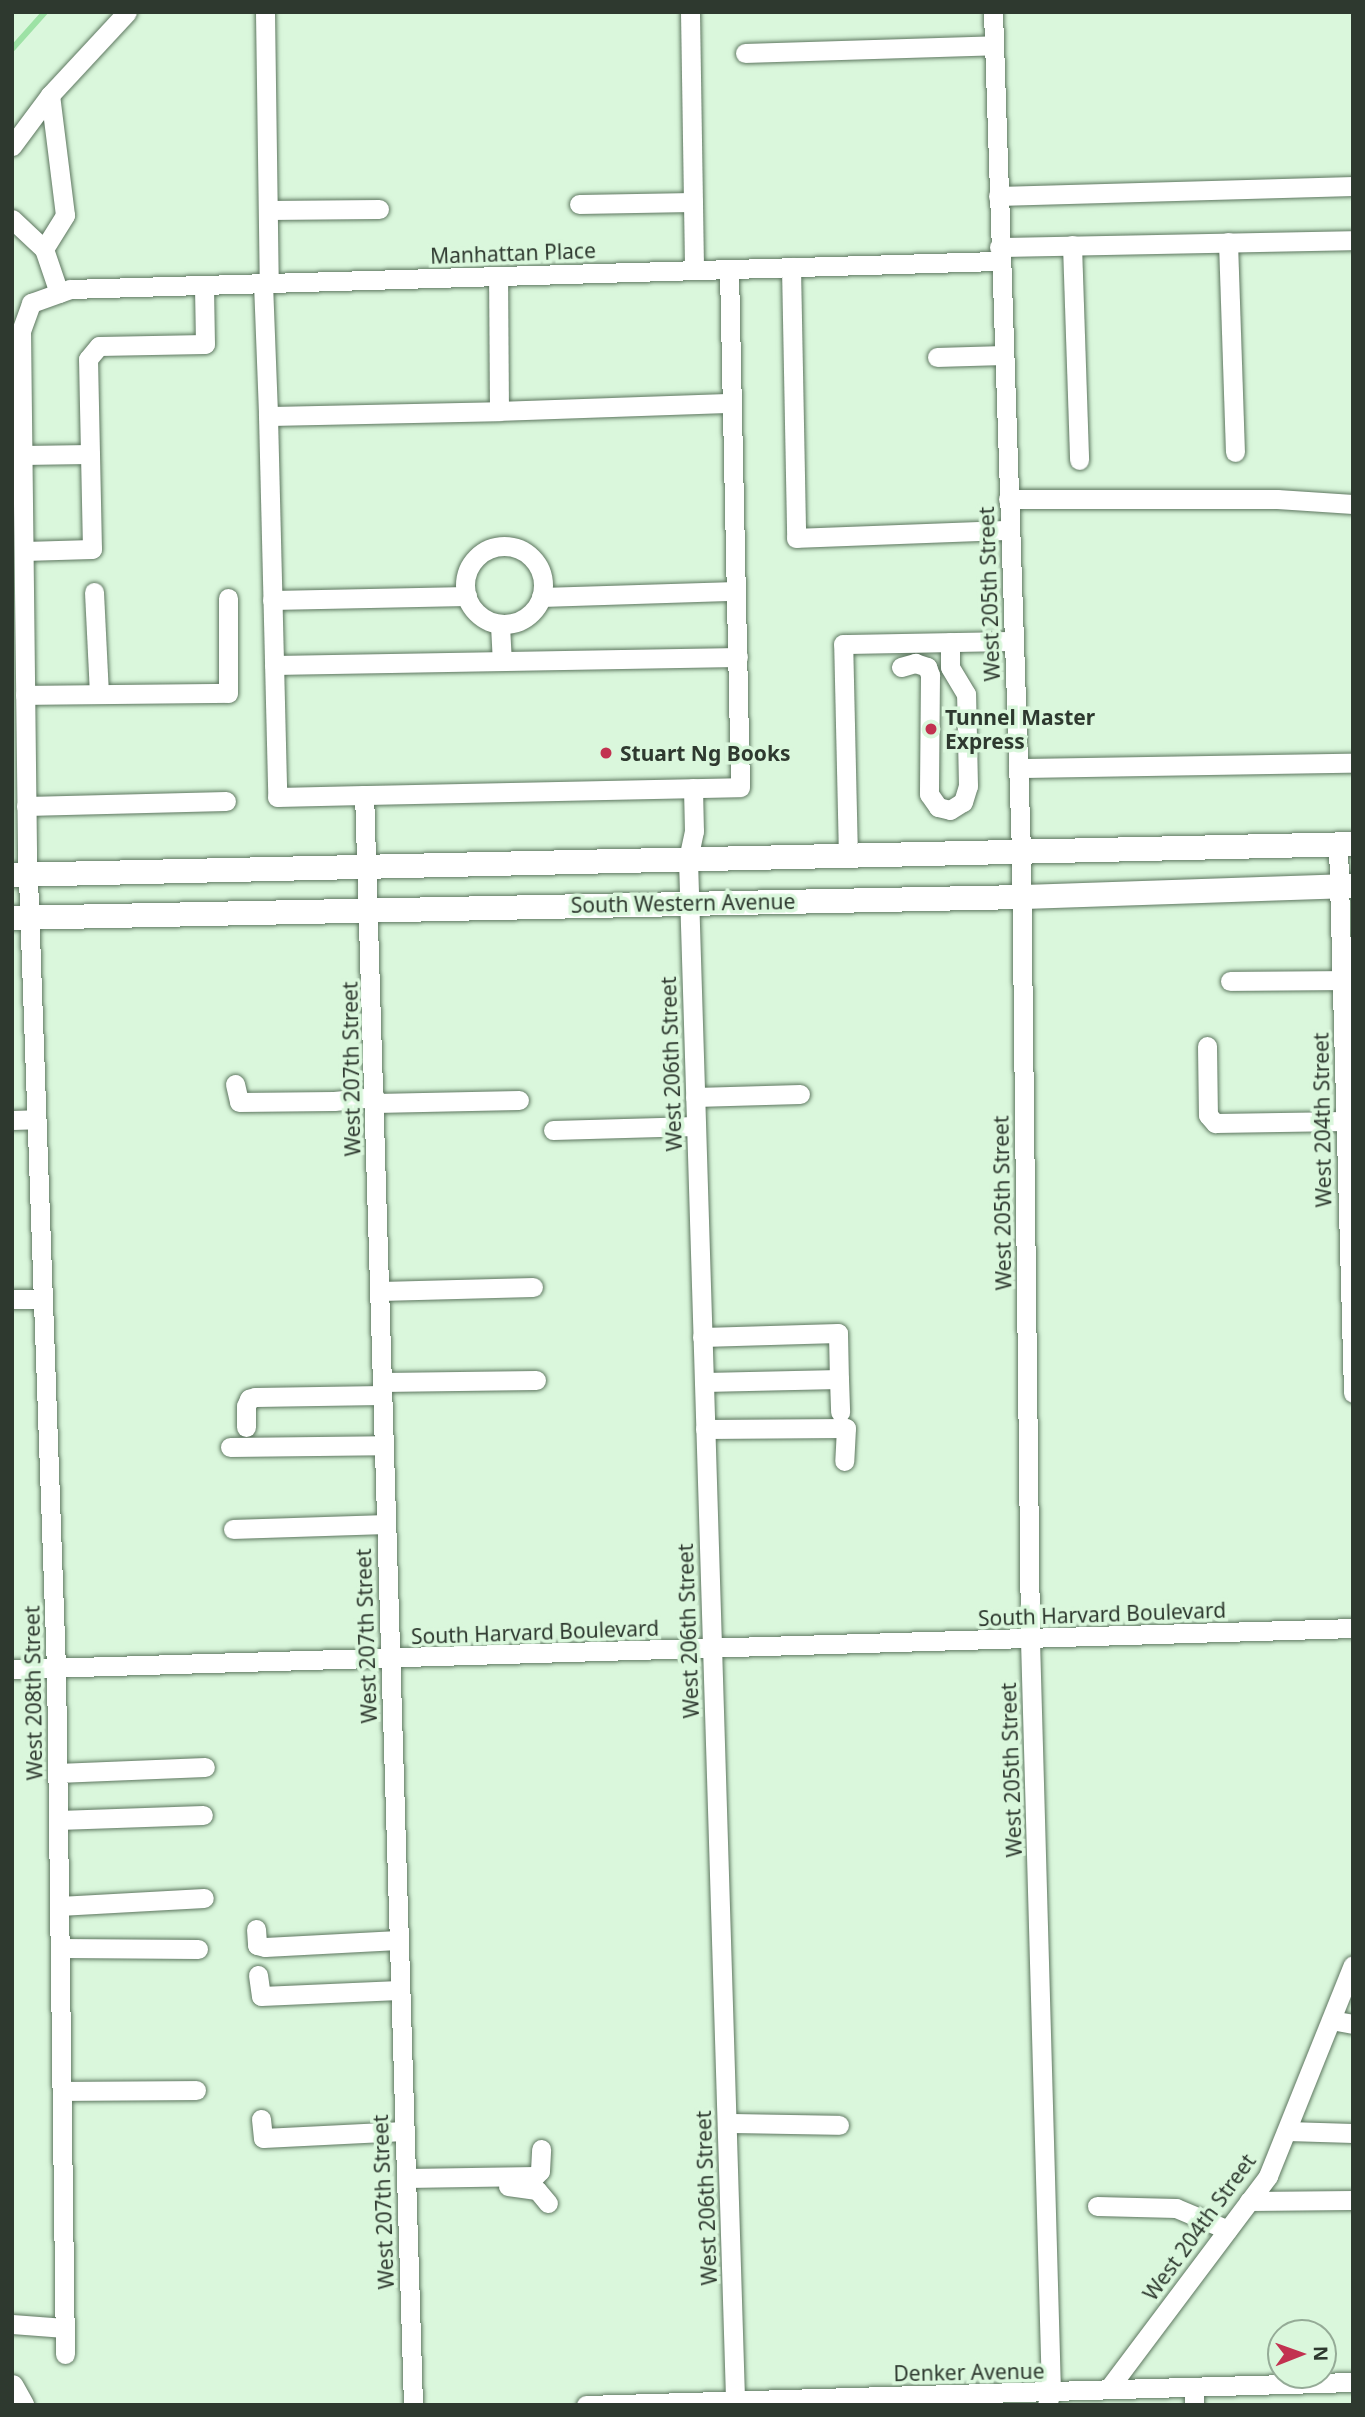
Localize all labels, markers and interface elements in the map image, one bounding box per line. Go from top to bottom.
street label: Manhattan Place [430,238,596,268]
street label: West 205th Street [973,506,1005,682]
place label: Tunnel Master Express [945,704,1095,754]
marker: Tunnel Master Express [923,721,939,737]
place label: Stuart Ng Books [620,740,790,766]
marker: Stuart Ng Books [598,745,614,761]
street label: South Western Avenue [571,888,795,918]
street label: West 206th Street [655,976,687,1152]
street label: West 207th Street [337,981,365,1157]
street label: West 204th Street [1308,1032,1336,1208]
street label: West 205th Street [988,1115,1016,1291]
street label: West 206th Street [672,1543,704,1719]
street label: West 207th Street [350,1548,382,1724]
street label: South Harvard Boulevard [978,1597,1226,1631]
street label: West 208th Street [19,1605,47,1781]
street label: South Harvard Boulevard [411,1615,659,1649]
street label: West 205th Street [995,1682,1027,1858]
street label: West 206th Street [690,2110,722,2286]
street label: West 207th Street [367,2114,399,2290]
street label: West 204th Street [1137,2149,1261,2305]
north arrow [1267,2319,1337,2389]
text: N [1308,2346,1334,2362]
street label: Denker Avenue [893,2358,1045,2386]

